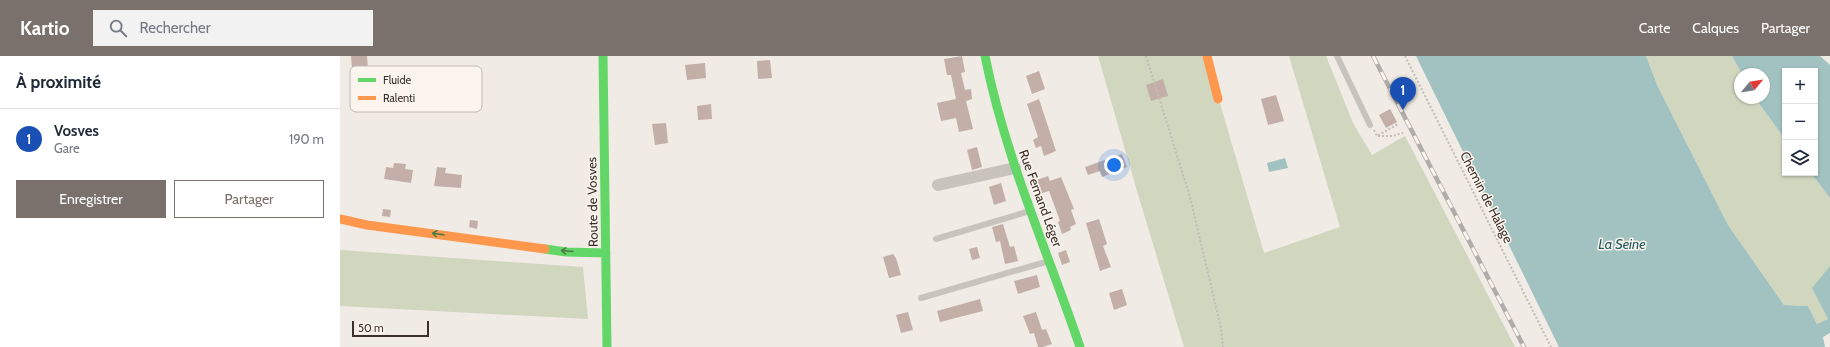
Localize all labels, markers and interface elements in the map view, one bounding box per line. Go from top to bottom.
search box [93,10,373,46]
text: Kartio [20,17,69,40]
icon: search [107,17,129,39]
text: Rechercher [139,19,210,37]
text: Carte [1639,19,1670,37]
text: Calques [1692,19,1739,37]
text: Partager [1761,19,1810,37]
legend [350,66,482,112]
north arrow [1734,68,1770,104]
map controls [1782,68,1818,176]
button: + [1782,68,1818,104]
text: À proximité [16,72,101,92]
text: Fluide [383,73,412,87]
pin: 1 [1390,77,1416,110]
text: Ralenti [383,91,415,105]
button: − [1782,104,1818,140]
text: Vosves [54,122,99,140]
text: 1 [27,131,31,147]
text: 190 m [289,131,324,147]
text: Gare [54,140,80,156]
button: layers [1782,140,1818,176]
street label: Rue Fernand Léger [1016,147,1066,250]
street label: Chemin de Halage [1457,149,1517,246]
your location [1104,155,1124,175]
street label: Route de Vosves [583,156,601,247]
button: Enregistrer [16,180,166,218]
button: Partager [174,180,324,218]
one-way arrow [432,230,445,238]
water label: La Seine [1598,235,1646,253]
one-way arrow [561,248,574,255]
scale bar [352,319,429,338]
text: 50 m [358,321,384,335]

